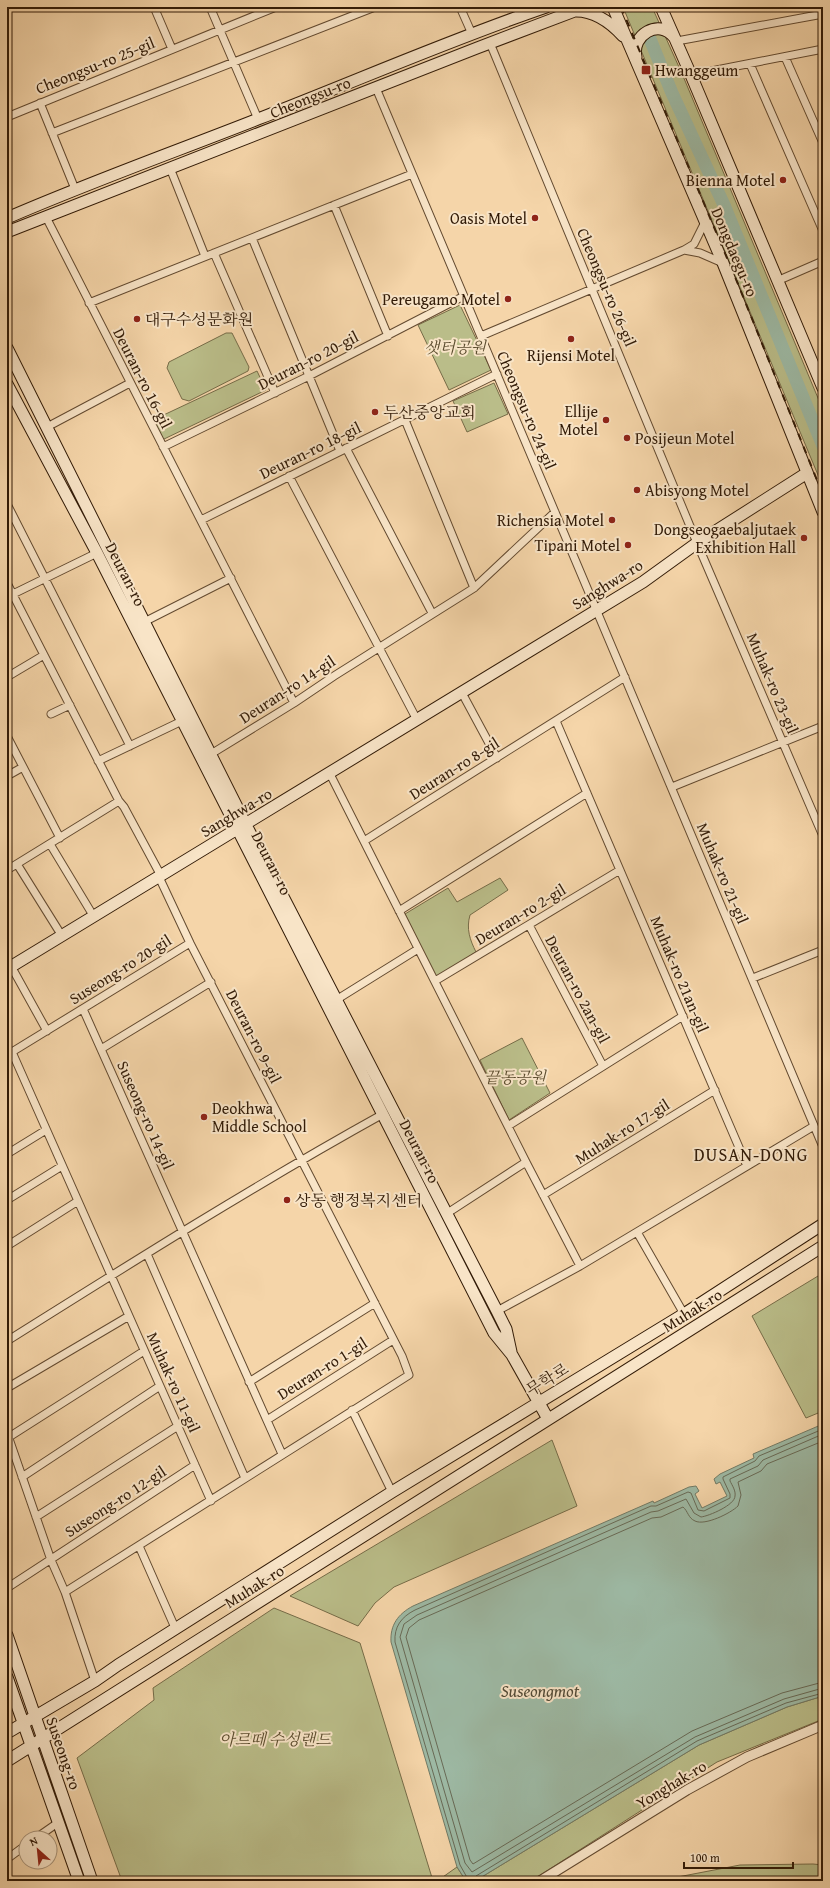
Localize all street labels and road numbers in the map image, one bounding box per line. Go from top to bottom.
street label: Cheongsu-ro 25-gil [32,30,159,100]
street label: Cheongsu-ro [266,70,354,124]
street label: Dongdaegu-ro [705,204,765,300]
street label: Cheongsu-ro 26-gil [571,224,643,350]
street label: Deuran-ro 16-gil [107,323,179,433]
street label: Deuran-ro 20-gil [253,324,363,396]
street label: Cheongsu-ro 24-gil [491,347,563,473]
street label: Deuran-ro 18-gil [255,415,365,485]
street label: Deuran-ro [100,538,152,610]
street label: Sanghwa-ro [567,553,647,615]
street label: Muhak-ro 23-gil [741,629,805,738]
street label: Deuran-ro 14-gil [234,649,340,729]
street label: Deuran-ro 8-gil [404,730,504,805]
street label: Sanghwa-ro [196,781,276,843]
street label: Muhak-ro 21-gil [691,819,755,928]
street label: Deuran-ro [246,827,298,899]
street label: Deuran-ro 2-gil [470,877,571,951]
street label: Muhak-ro 21an-gil [645,912,716,1036]
street label: Suseong-ro 20-gil [64,928,176,1010]
street label: Deuran-ro 2an-gil [539,931,617,1048]
street label: Deuran-ro 9-gil [220,985,288,1088]
street label: Suseong-ro 14-gil [111,1057,181,1174]
street label: Muhak-ro 17-gil [570,1092,675,1170]
street label: Deuran-ro [394,1115,446,1187]
street label: Muhak-ro [657,1282,727,1338]
street label: Muhak-ro 11-gil [141,1328,207,1437]
street label: Deuran-ro 1-gil [272,1330,372,1405]
street label: 무학로 [521,1356,573,1401]
street label: Suseong-ro 12-gil [59,1459,171,1543]
street label: Muhak-ro [219,1558,289,1614]
street label: Suseong-ro [40,1713,88,1793]
street label: Yonghak-ro [631,1754,711,1814]

